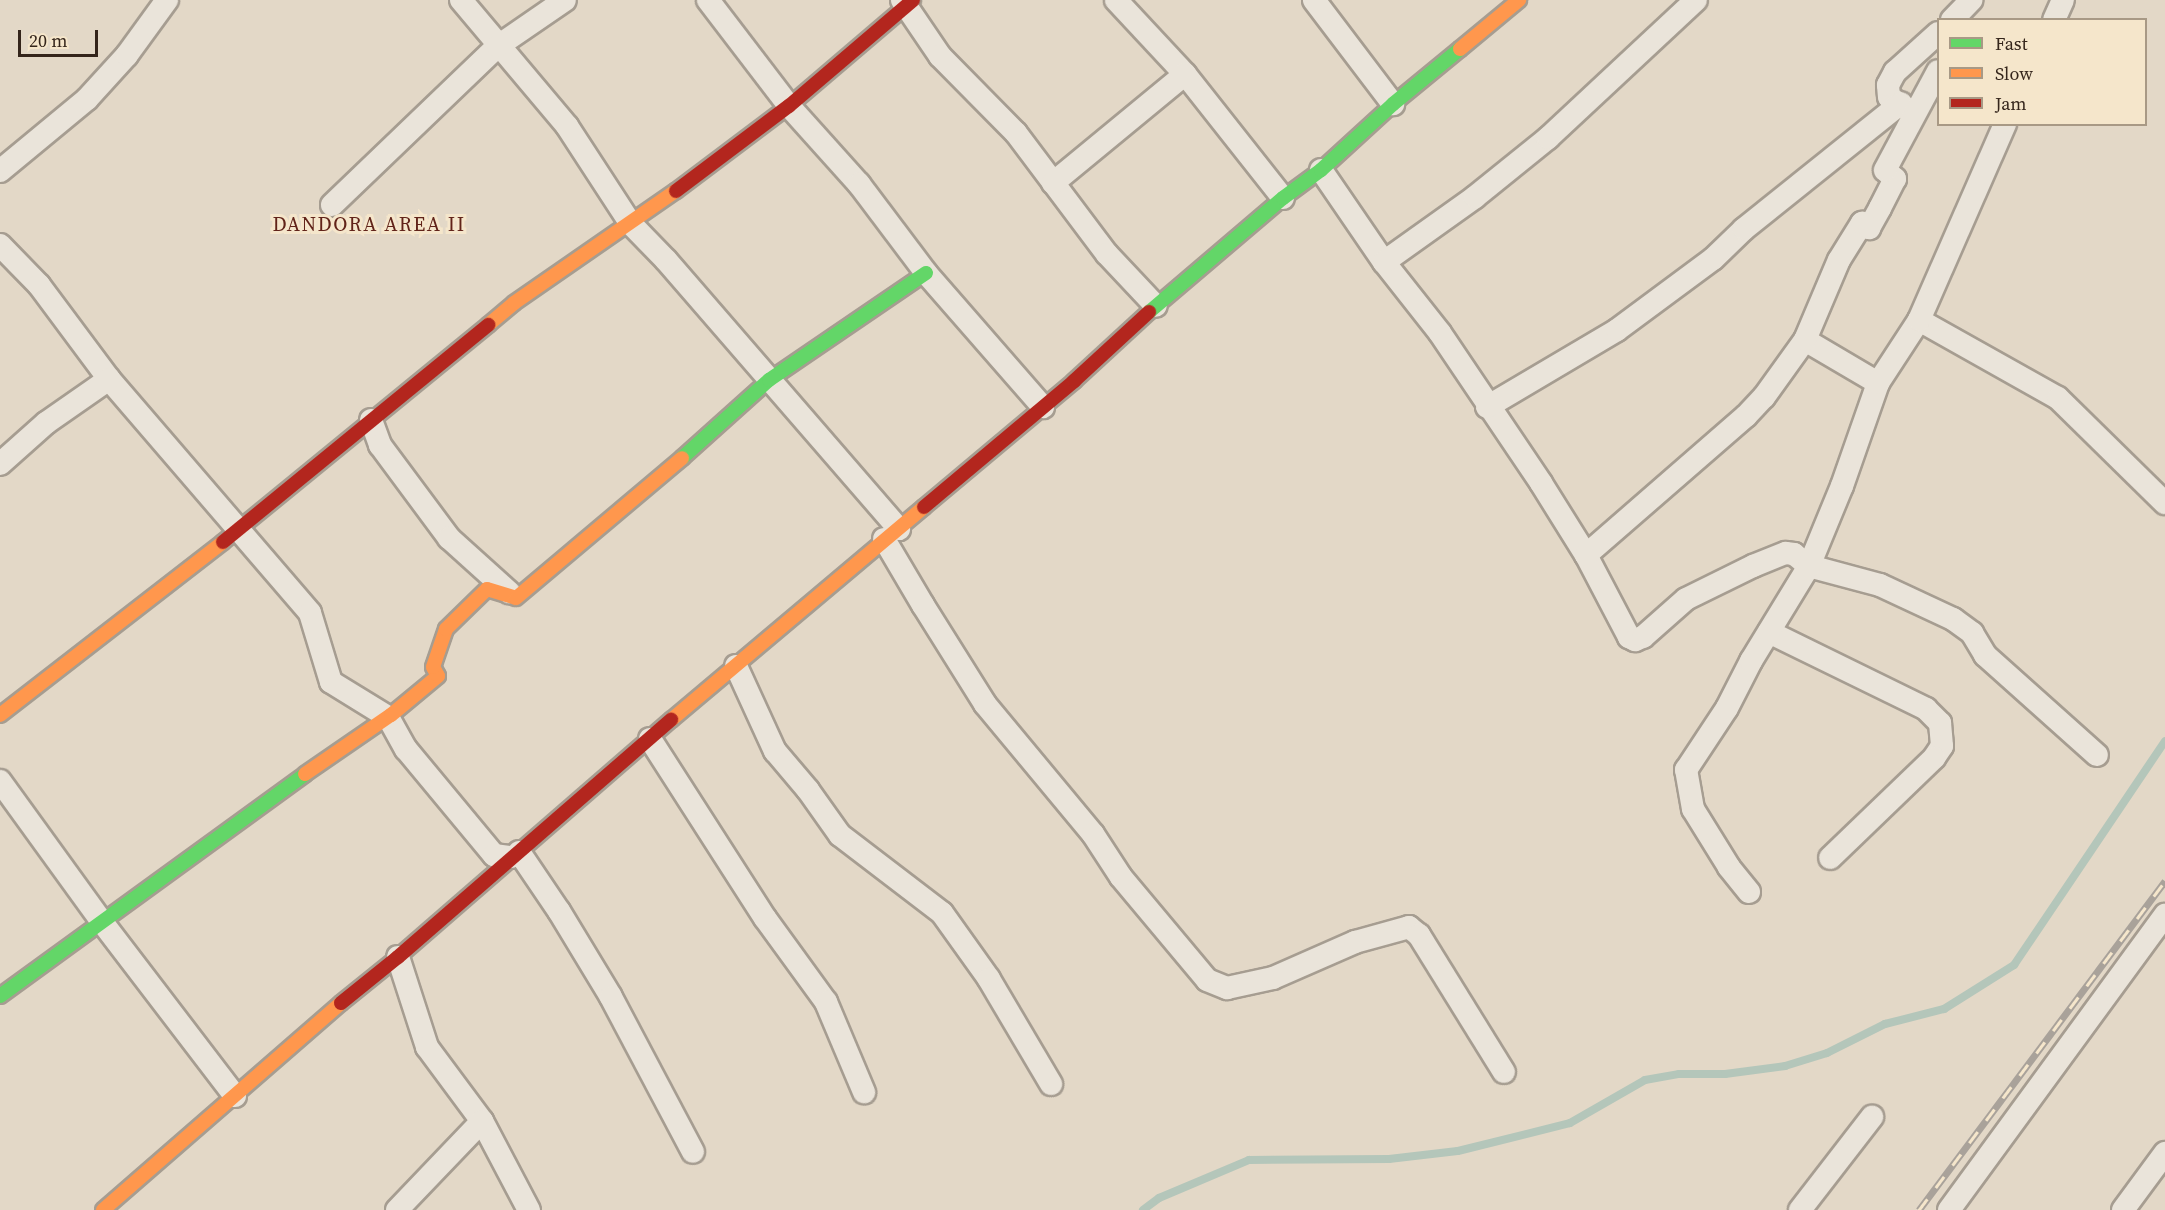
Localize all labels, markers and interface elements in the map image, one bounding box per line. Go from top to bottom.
scale bar [21,18,100,56]
legend [1937,18,2147,126]
text: 20 m [29,28,67,53]
text: Fast [1995,31,2028,56]
text: Slow [1995,61,2033,86]
text: Jam [1995,91,2027,116]
district label: DANDORA AREA II [272,212,466,236]

